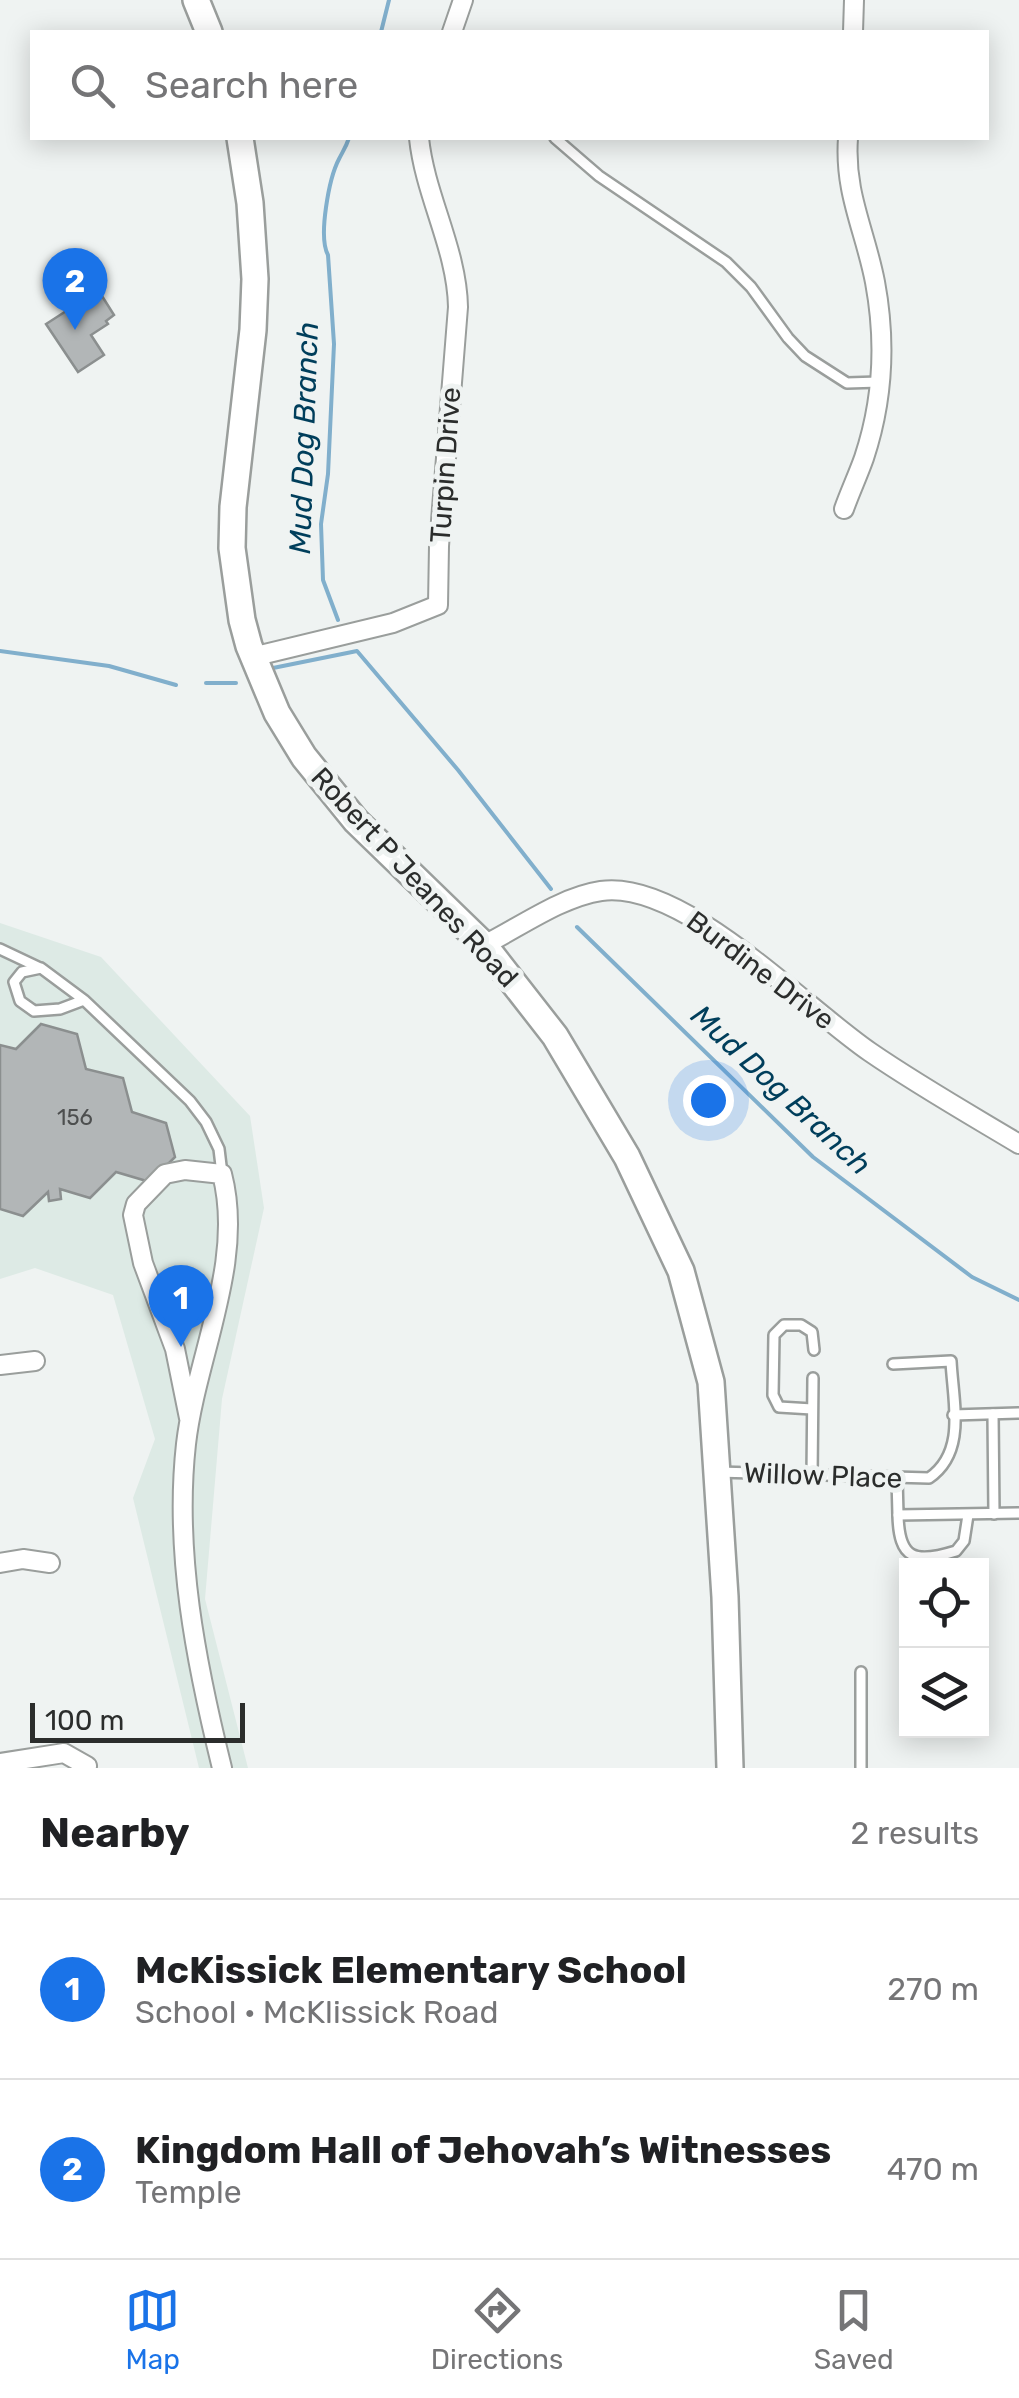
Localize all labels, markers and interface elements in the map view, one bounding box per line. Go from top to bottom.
search box [30,30,989,140]
icon: search [65,58,120,113]
text: Search here [145,62,358,108]
pin: 2 [42,248,108,330]
water label: Mud Dog Branch [282,321,326,555]
street label: Turpin Drive [424,386,467,544]
street label: Robert P Jeanes Road [304,761,525,994]
street label: Burdine Drive [680,904,841,1037]
water label: Mud Dog Branch [684,998,878,1182]
your location [683,1075,734,1126]
house number: 156 [57,1104,93,1131]
pin: 1 [148,1264,214,1347]
street label: Willow Place [743,1456,903,1495]
map controls [899,1558,989,1738]
button: locate [899,1558,989,1648]
button: layers [899,1648,989,1738]
scale bar [30,1698,245,1742]
text: 100 m [45,1704,124,1737]
text: Nearby [40,1808,190,1858]
text: 2 results [850,1814,979,1852]
text: McKissick Elementary School [135,1947,687,1993]
text: 1 [65,1970,80,2008]
text: 270 m [887,1970,979,2008]
text: School · McKlissick Road [135,1993,499,2031]
text: Kingdom Hall of Jehovah’s Witnesses [135,2127,831,2173]
text: 2 [62,2150,83,2188]
text: 470 m [887,2150,979,2188]
text: Temple [135,2173,242,2211]
tab: Map [125,2283,180,2376]
tab: Directions [431,2283,563,2376]
tab: Saved [814,2283,894,2376]

